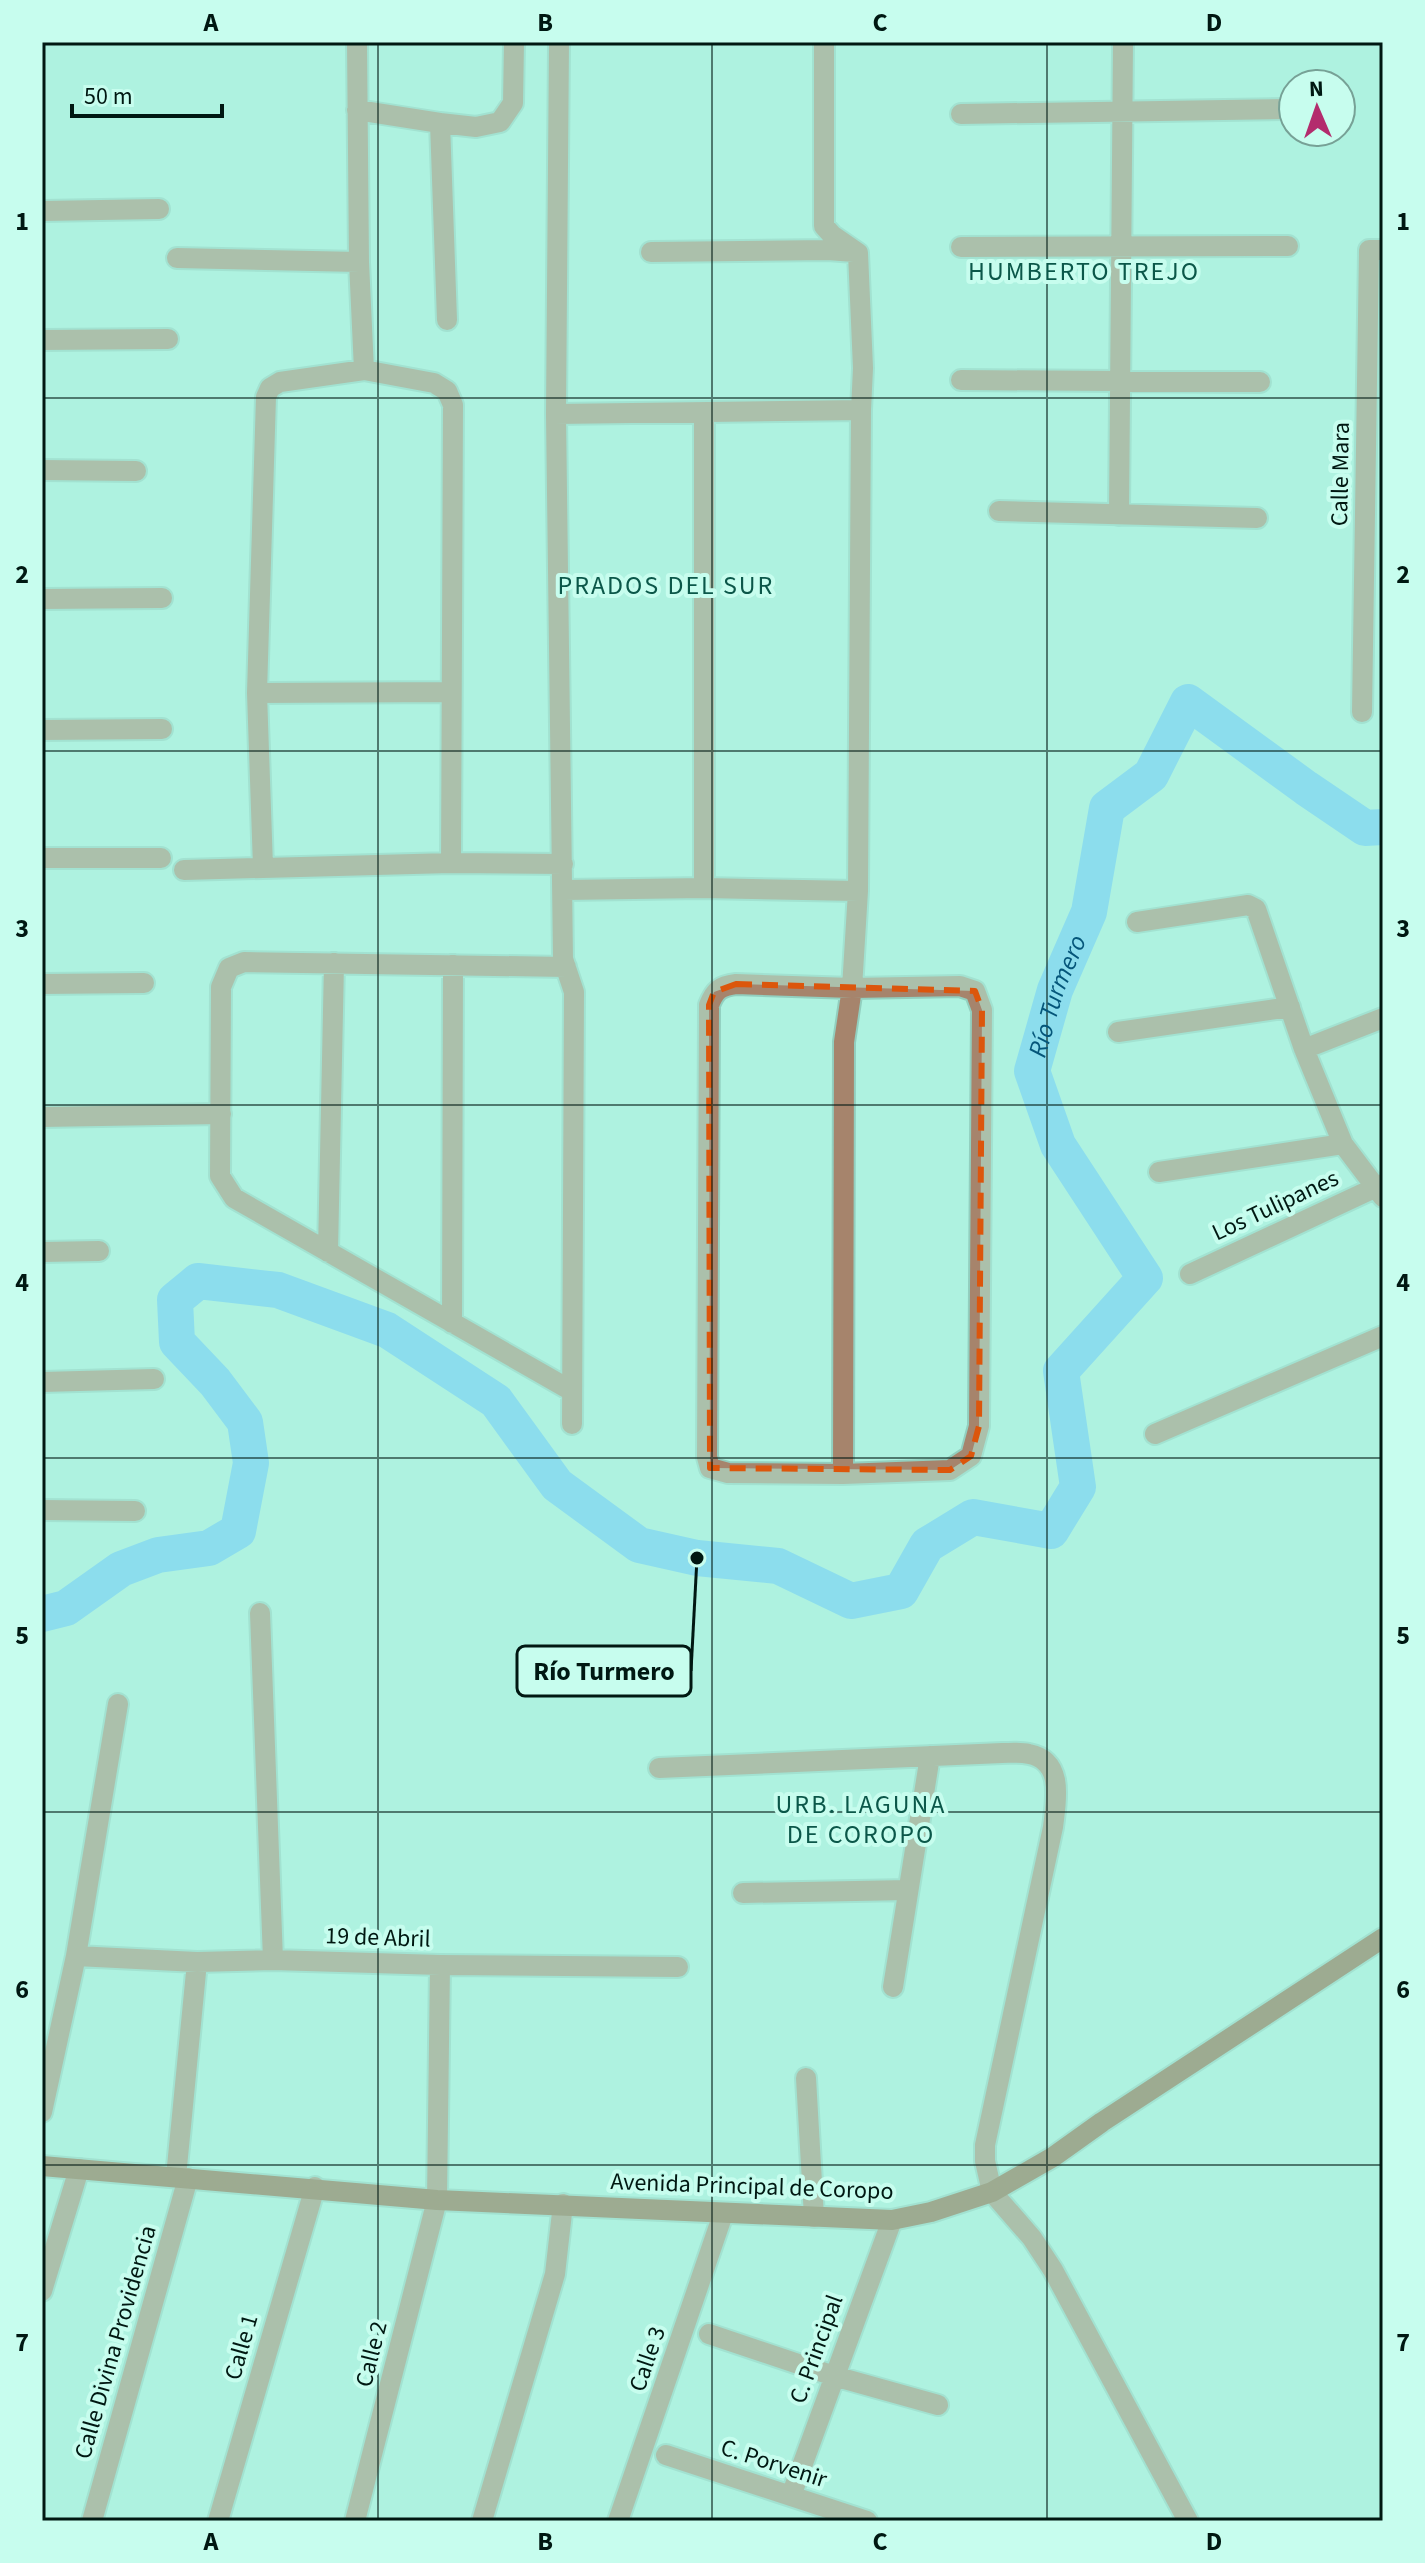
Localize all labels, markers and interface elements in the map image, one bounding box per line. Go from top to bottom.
text: A [203,4,220,41]
text: B [537,4,553,41]
text: C [872,4,888,41]
text: D [1206,4,1222,41]
scale bar [72,68,222,118]
north arrow [1277,68,1357,148]
text: N [1308,73,1324,105]
text: 50 m [84,79,133,114]
text: 1 [15,203,29,240]
text: 1 [1396,203,1410,240]
district label: HUMBERTO TREJO [968,253,1200,290]
street label: Calle Mara [1322,422,1359,526]
text: 2 [15,556,29,593]
text: 2 [1396,556,1410,593]
district label: PRADOS DEL SUR [558,567,774,604]
text: 3 [15,910,29,947]
text: 3 [1396,910,1410,947]
water label: Río Turmero [1019,929,1096,1061]
street label: Los Tulipanes [1206,1161,1344,1250]
text: 4 [15,1264,29,1301]
text: 4 [1396,1264,1410,1301]
text: 5 [15,1617,29,1654]
text: 5 [1396,1617,1410,1654]
callout: Río Turmero [517,1646,691,1696]
text: Río Turmero [533,1653,675,1690]
district label: URB. LAGUNA DE COROPO [776,1786,946,1853]
street label: 19 de Abril [325,1918,431,1957]
text: 6 [15,1971,29,2008]
text: 6 [1396,1971,1410,2008]
street label: Avenida Principal de Coropo [610,2164,894,2209]
street label: Calle Divina Providencia [65,2221,166,2463]
street label: C. Principal [781,2290,852,2408]
street label: Calle 1 [215,2310,267,2384]
street label: Calle 2 [346,2318,397,2391]
street label: Calle 3 [620,2322,675,2396]
text: 7 [15,2324,29,2361]
text: 7 [1396,2324,1410,2361]
street label: C. Porvenir [716,2430,832,2497]
text: A [203,2523,220,2560]
text: B [537,2523,553,2560]
text: C [872,2523,888,2560]
text: D [1206,2523,1222,2560]

